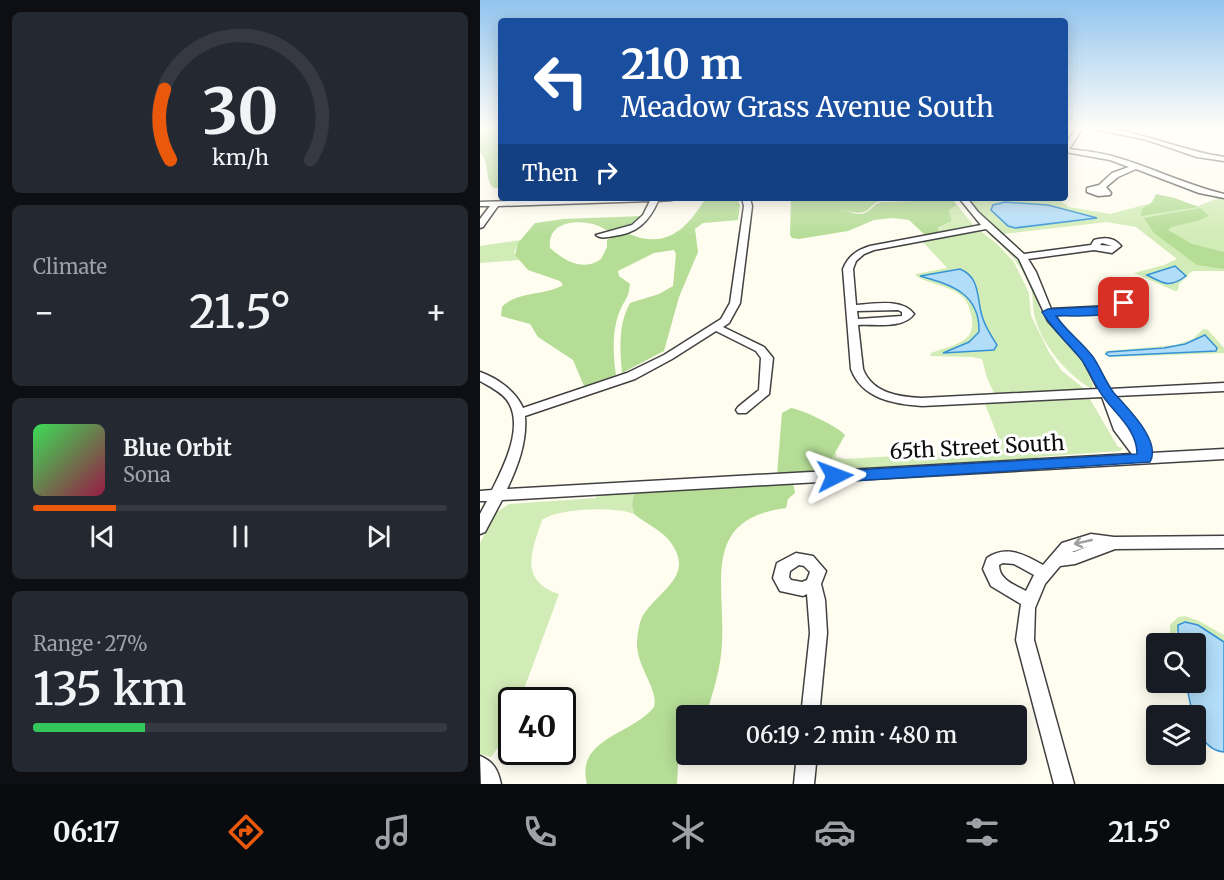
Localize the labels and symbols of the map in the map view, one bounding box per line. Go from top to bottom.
pin [1098,277,1149,328]
street label: 65th Street South [889,429,1065,465]
position arrow [803,444,867,508]
one-way arrow [1074,537,1093,549]
speed limit sign: 40 [498,687,576,765]

